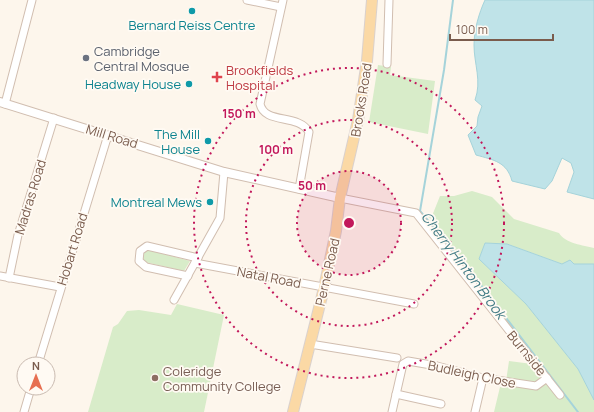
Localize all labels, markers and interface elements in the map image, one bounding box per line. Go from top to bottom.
marker: Bernard Reiss Centre [187,6,197,16]
place label: Bernard Reiss Centre [129,16,256,34]
scale bar [450,16,553,42]
text: 100 m [456,21,488,38]
place label: Cambridge Central Mosque [94,42,190,75]
marker: Cambridge Central Mosque [81,53,91,63]
place label: Brookfields Hospital [226,61,294,94]
street label: Brooks Road [346,62,376,138]
marker: Brookfields Hospital [211,71,223,83]
place label: Headway House [85,75,181,93]
marker: Headway House [184,79,194,89]
text: 150 m [222,105,256,122]
street label: Mill Road [84,120,140,152]
place label: The Mill House [154,125,200,158]
marker: The Mill House [203,136,213,146]
text: 100 m [259,141,293,158]
street label: Madras Road [10,157,50,237]
text: 50 m [298,177,326,194]
place label: Montreal Mews [111,193,202,211]
marker: Montreal Mews [205,197,215,207]
water label: Cherry Hinton Brook [417,208,512,324]
street label: Hobart Road [52,211,92,287]
centre of rings [342,216,356,230]
street label: Perne Road [310,236,344,308]
street label: Natal Road [235,262,303,292]
street label: Burnside [503,327,551,380]
north arrow [16,356,56,396]
street label: Budleigh Close [426,356,518,392]
text: N [32,358,40,373]
place label: Coleridge Community College [163,362,281,395]
marker: Coleridge Community College [150,373,160,383]

